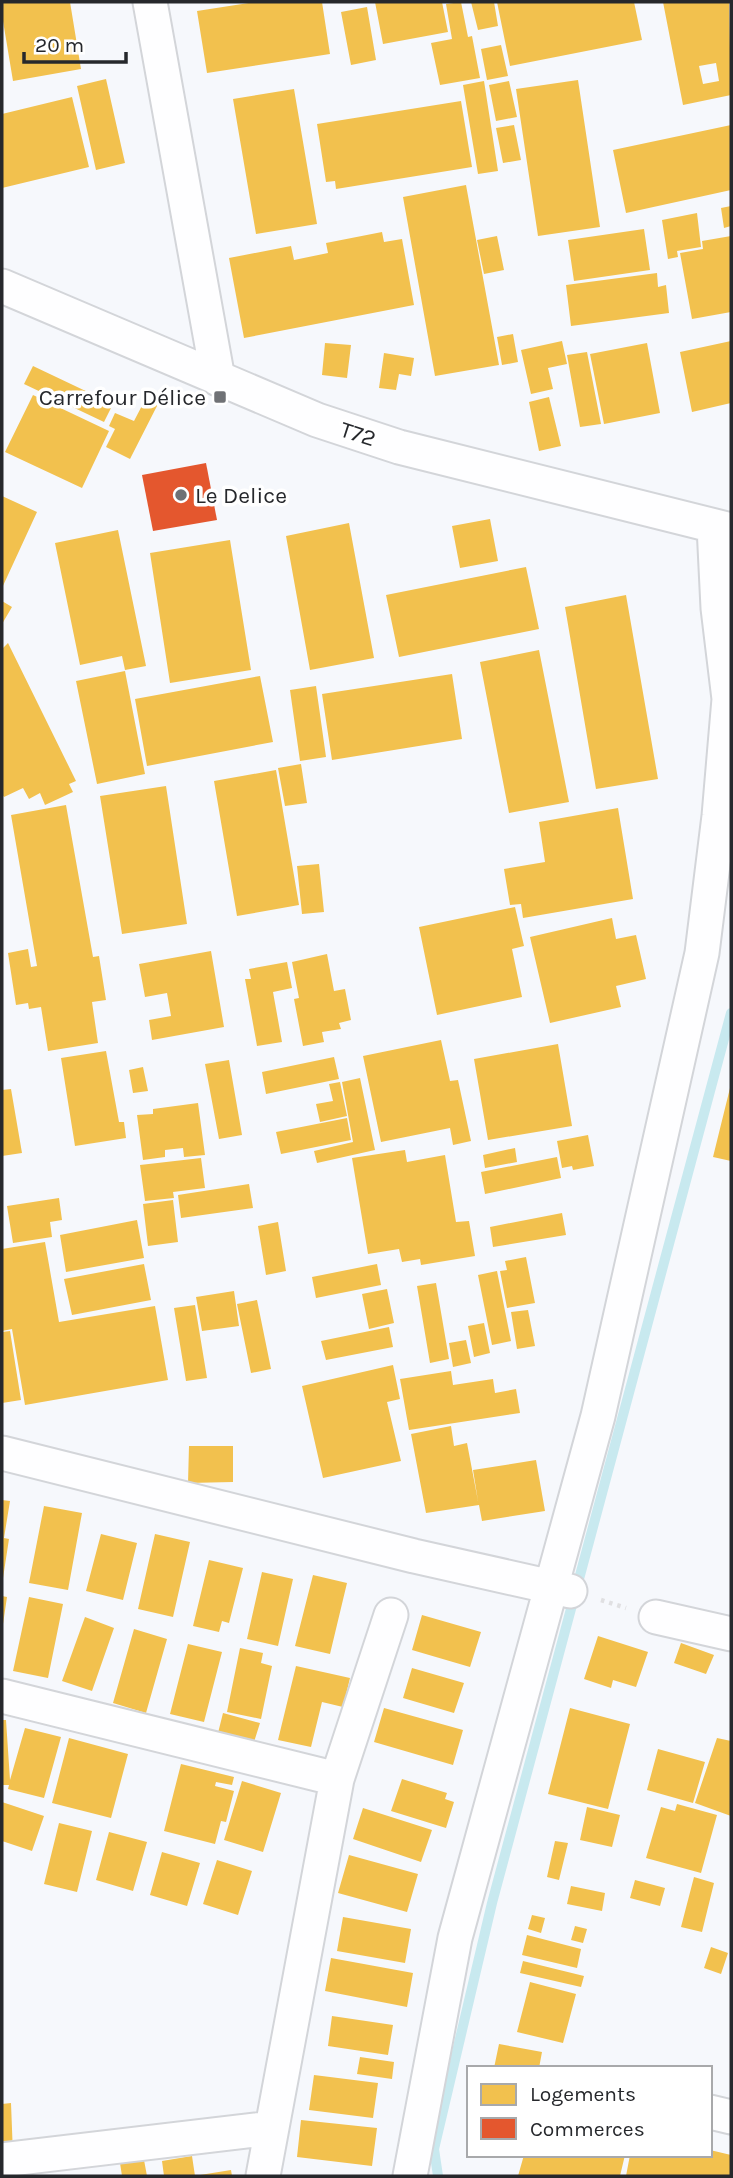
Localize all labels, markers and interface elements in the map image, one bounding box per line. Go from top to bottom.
scale bar [24,21,126,65]
text: 20 m [35,33,84,57]
place label: Carrefour Délice [39,384,206,411]
marker: Carrefour Délice [212,389,228,405]
street label: T72 [337,416,379,452]
place label: Le Delice [195,482,287,509]
marker: Le Delice [173,487,189,503]
legend [467,2066,712,2157]
text: Logements [530,2082,636,2106]
text: Commerces [530,2117,645,2141]

